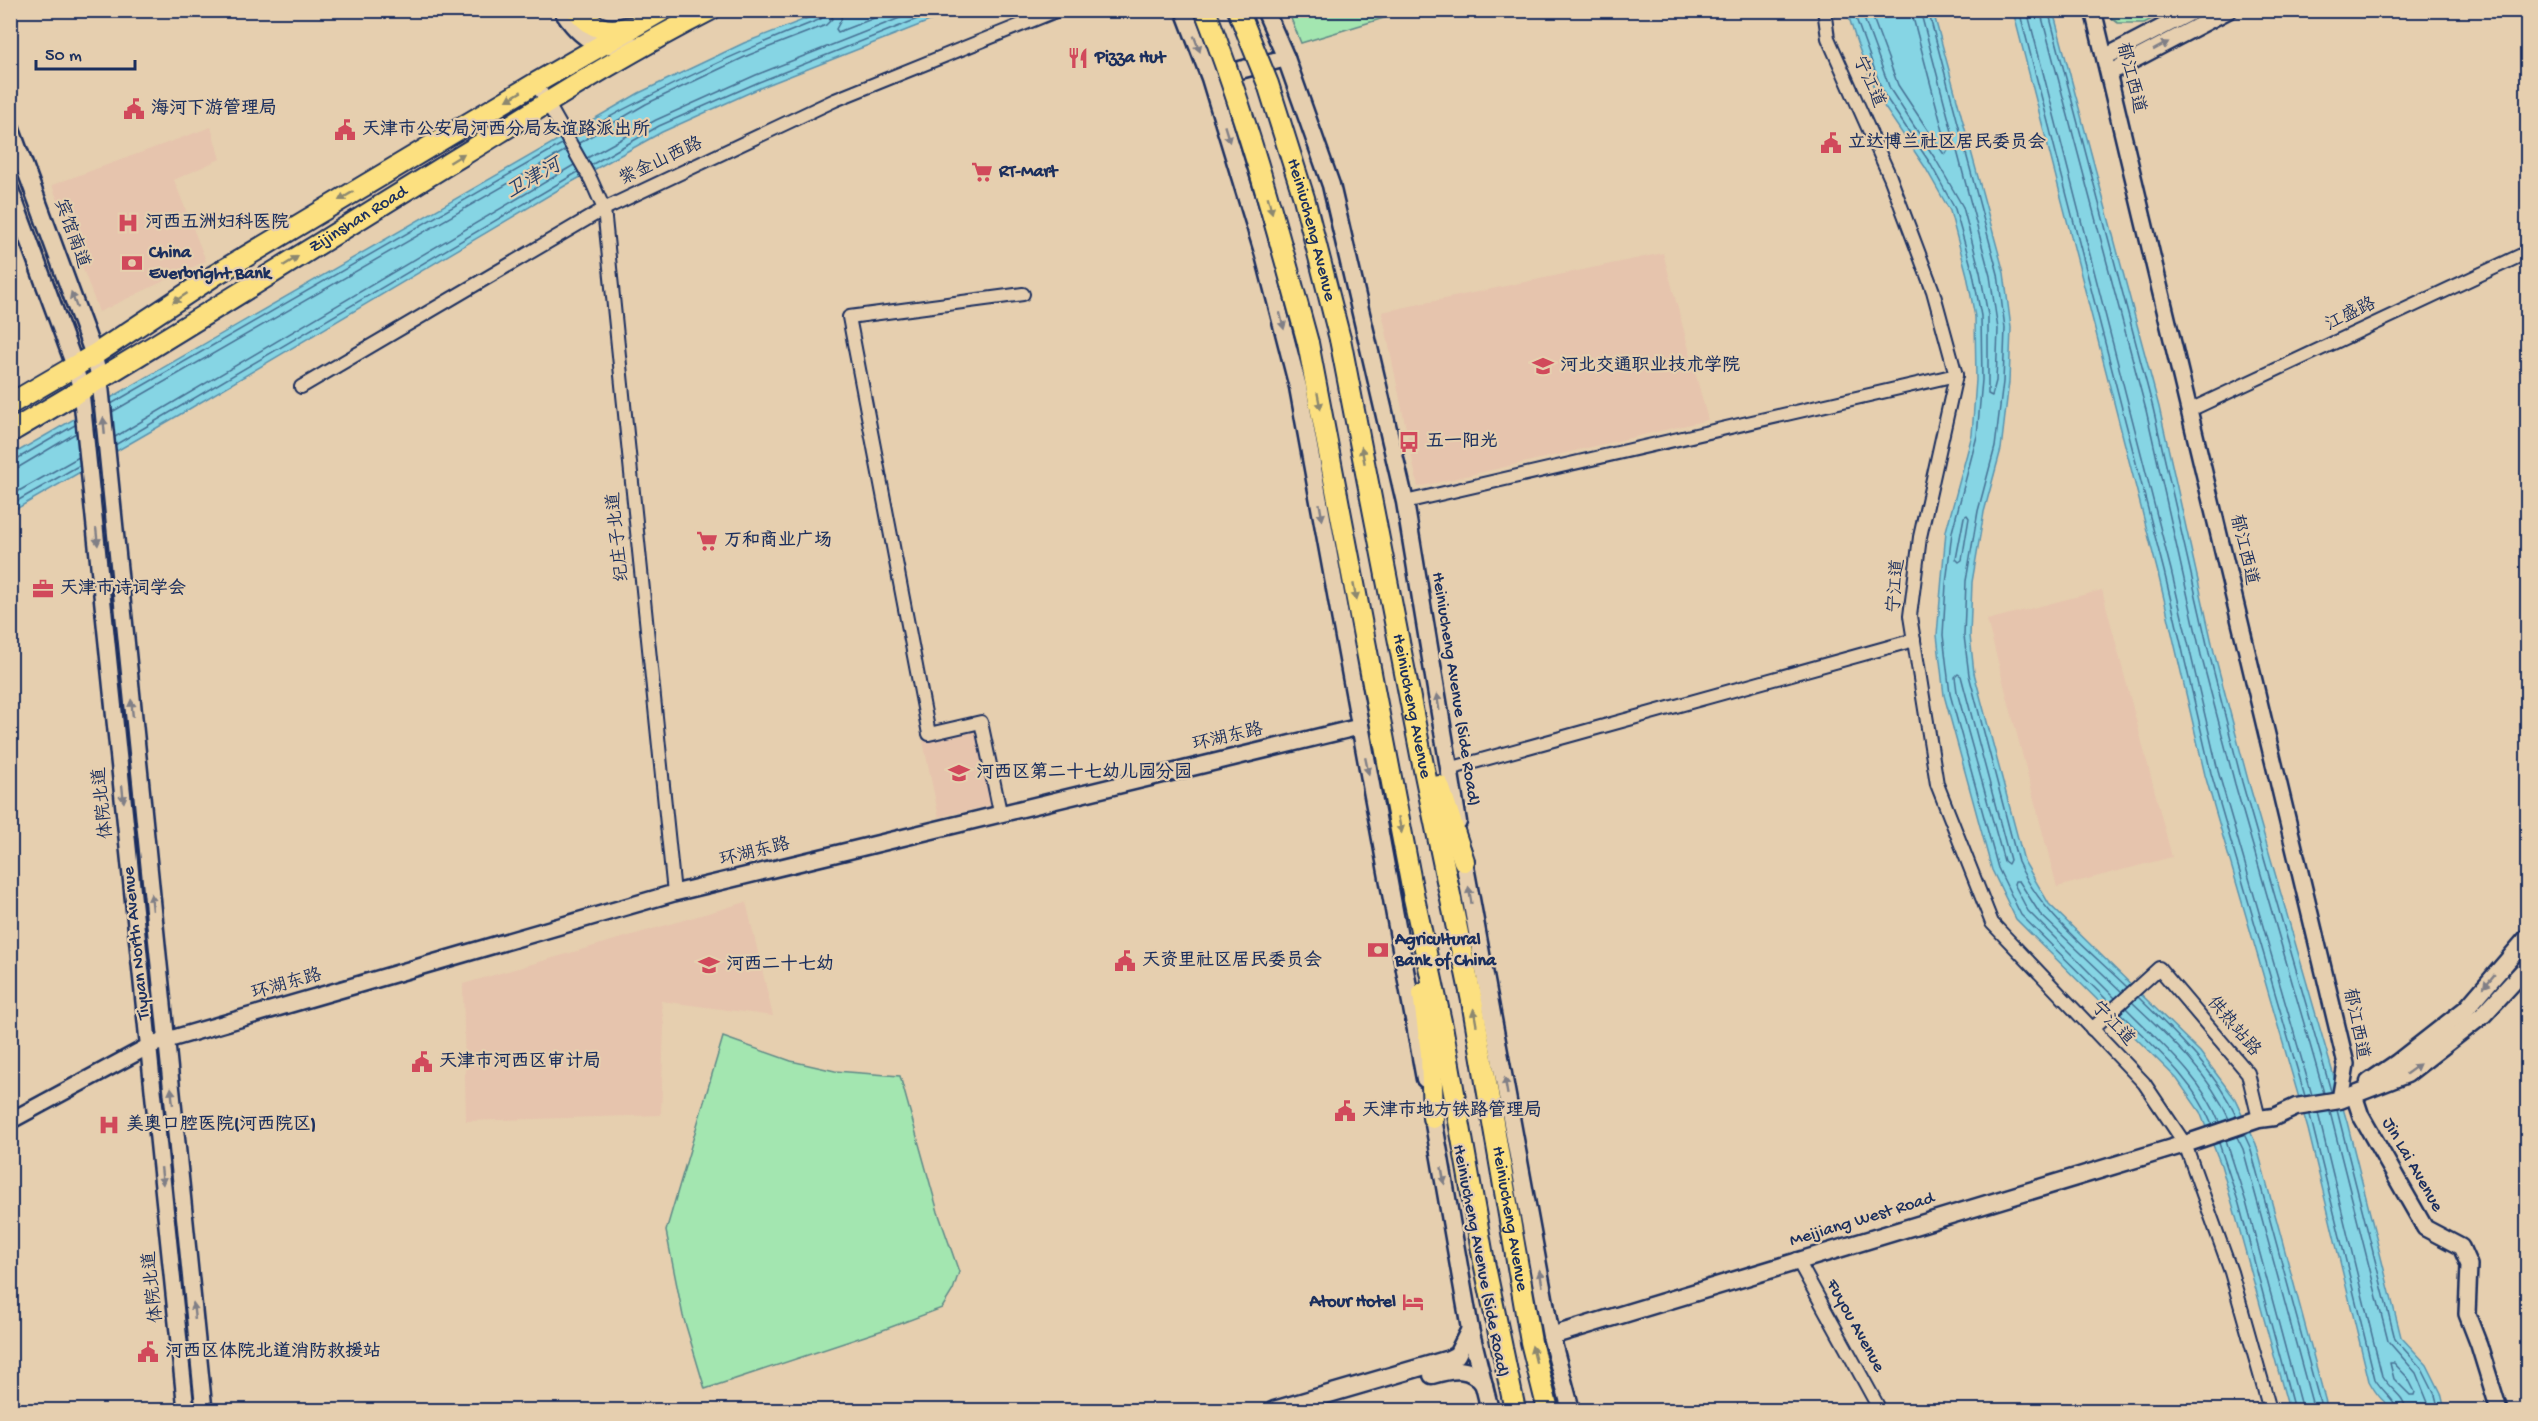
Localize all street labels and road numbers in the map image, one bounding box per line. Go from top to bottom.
street label: 郁江西道 [2111,40,2150,115]
street label: 宁江道 [1847,53,1889,111]
street label: 紫金山西路 [615,133,706,191]
street label: Heiniucheng Avenue [1282,156,1341,304]
street label: Zijinshan Road [305,180,413,258]
street label: 宾馆南道 [49,196,94,271]
street label: 江盛路 [2322,293,2380,336]
street label: 纪庄子北道 [603,491,634,583]
street label: 郁江西道 [2225,512,2262,587]
street label: 宁江道 [1883,558,1910,614]
street label: Heiniucheng Avenue (Side Road) [1426,570,1484,808]
street label: Heiniucheng Avenue [1387,632,1436,781]
street label: 环湖东路 [1190,719,1265,756]
street label: 体院北道 [89,766,118,840]
street label: 环湖东路 [717,833,792,872]
street label: Tiyuan North Avenue [118,865,156,1022]
street label: 环湖东路 [249,964,324,1005]
street label: 郁江西道 [2338,986,2373,1061]
street label: 供热站路 [2202,992,2265,1061]
street label: 宁江道 [2086,997,2139,1051]
street label: Jin Lai Avenue [2377,1114,2448,1216]
street label: Heiniucheng Avenue (Side Road) [1447,1143,1513,1379]
street label: Heiniucheng Avenue [1487,1145,1533,1294]
street label: Meijiang West Road [1787,1188,1938,1252]
street label: 体院北道 [139,1250,168,1324]
street label: Fuyou Avenue [1820,1275,1889,1377]

